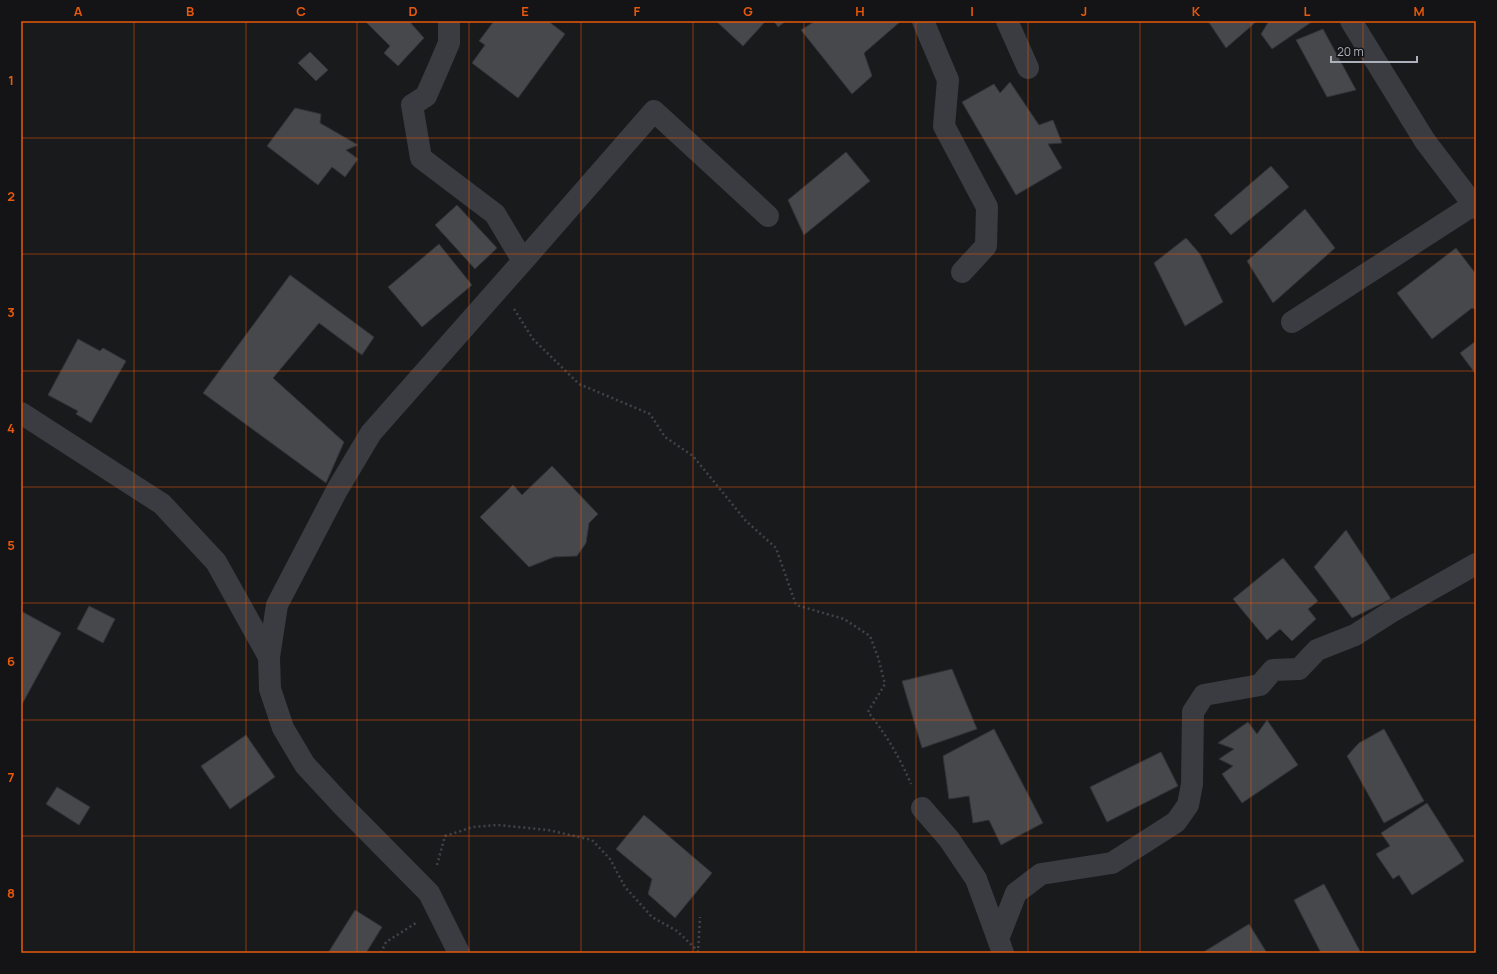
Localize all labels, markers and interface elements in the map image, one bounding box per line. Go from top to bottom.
text: A [74,2,83,20]
text: B [186,2,194,20]
text: C [296,2,306,20]
text: D [408,2,418,20]
text: E [521,2,529,20]
text: F [634,2,641,20]
text: G [743,2,753,20]
text: H [855,2,865,20]
text: I [970,2,974,20]
text: J [1081,2,1087,20]
text: K [1192,2,1201,20]
text: L [1304,2,1311,20]
text: M [1413,2,1425,20]
scale bar [1331,38,1417,64]
text: 20 m [1337,43,1364,60]
text: 1 [8,71,14,89]
text: 2 [7,187,15,205]
text: 3 [7,303,15,321]
text: 4 [7,419,15,437]
text: 5 [7,536,15,554]
text: 6 [7,652,15,670]
text: 7 [8,768,15,786]
text: 8 [7,884,15,902]

